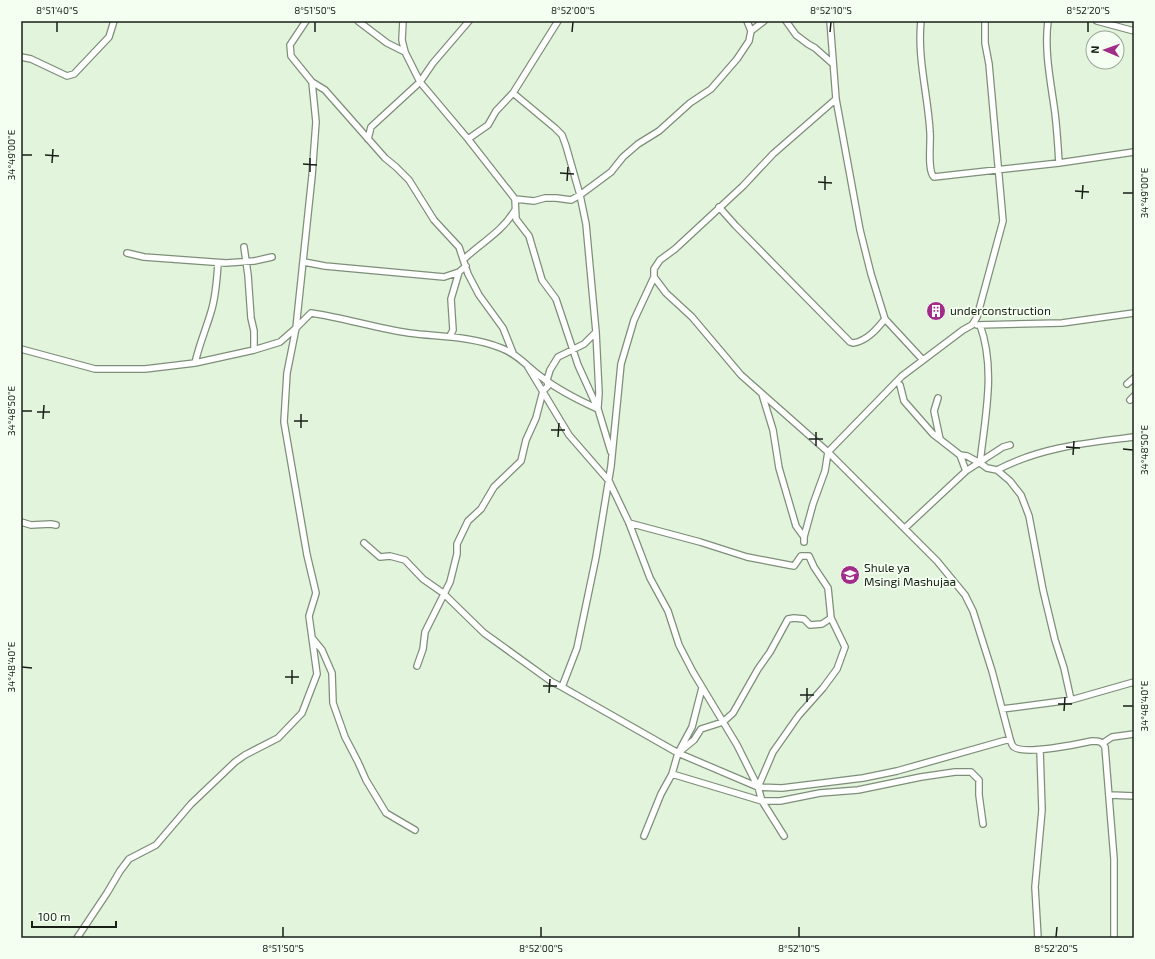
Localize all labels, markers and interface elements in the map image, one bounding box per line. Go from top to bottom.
text: 8°51'40"S [36,4,79,16]
text: 8°51'50"S [294,4,336,16]
text: 8°52'00"S [551,4,595,16]
text: 8°52'10"S [810,4,852,16]
text: 8°52'20"S [1066,4,1110,16]
north arrow [1085,30,1125,70]
text: N [1088,45,1101,54]
text: 34°49'00"E [5,129,17,180]
text: 34°49'00"E [1138,167,1150,218]
building icon: underconstruction [925,300,947,322]
place label: underconstruction [950,303,1051,317]
text: 34°48'50"E [5,386,17,436]
text: 34°48'50"E [1138,425,1150,475]
place label: Shule ya Msingi Mashujaa [864,560,956,589]
school or university icon: Shule ya Msingi Mashujaa [839,564,861,586]
text: 34°48'40"E [5,641,17,692]
text: 34°48'40"E [1138,680,1150,731]
scale bar [32,903,116,929]
text: 100 m [38,909,70,923]
text: 8°51'50"S [262,942,304,954]
text: 8°52'00"S [519,942,563,954]
text: 8°52'10"S [778,942,820,954]
text: 8°52'20"S [1034,942,1078,954]

